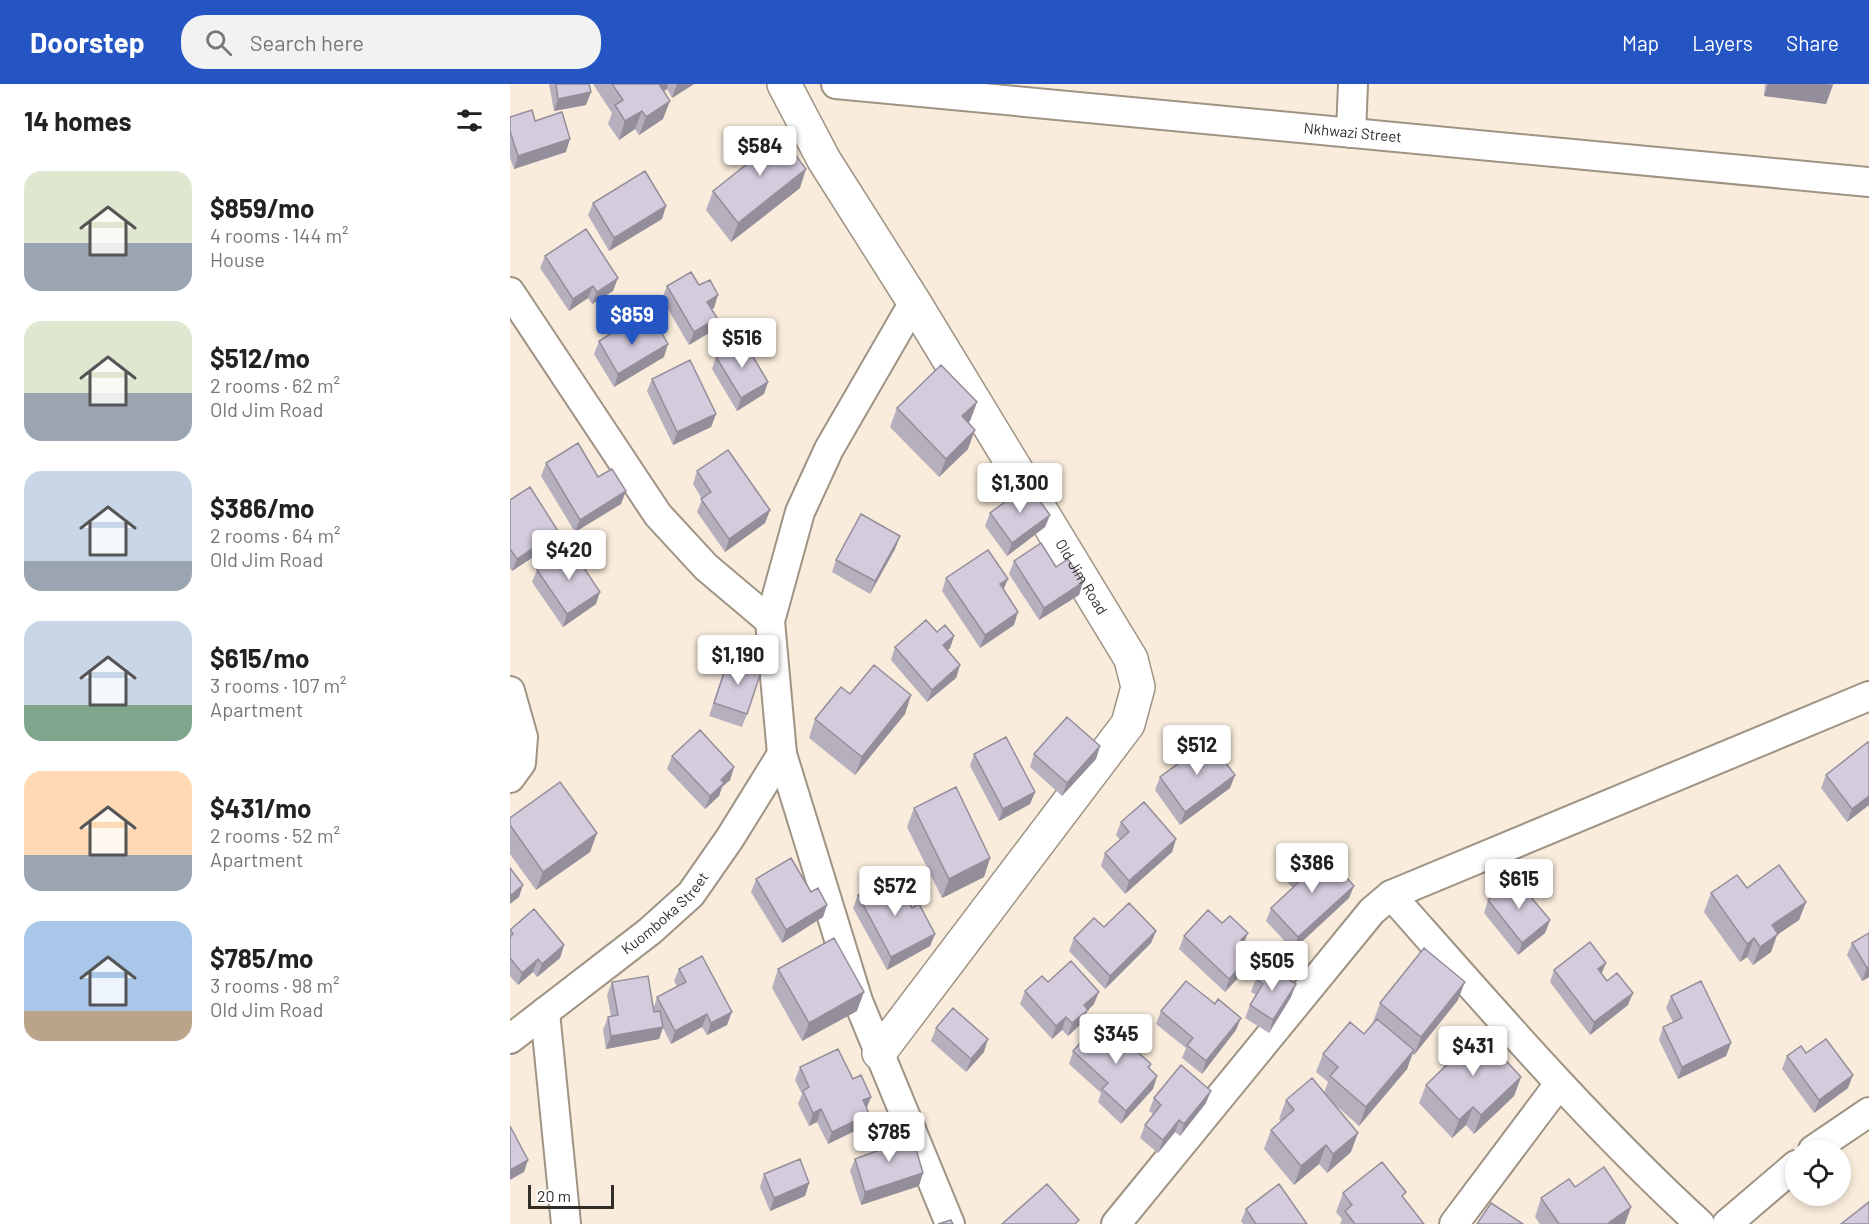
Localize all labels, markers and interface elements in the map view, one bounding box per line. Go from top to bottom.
search box [181,15,601,69]
text: Doorstep [30,25,145,59]
icon: search [202,26,235,59]
text: Search here [250,29,364,55]
text: Map [1622,30,1659,55]
text: Layers [1692,30,1753,55]
text: Share [1786,30,1839,55]
icon: filters [453,104,486,137]
text: 14 homes [24,105,131,136]
street label: Nkhwazi Street [1303,118,1403,146]
pin: $584 [724,126,796,177]
text: $584 [737,133,783,157]
text: $859/mo [210,192,314,223]
icon: home [72,195,144,267]
text: 4 rooms · 144 m² [210,223,348,247]
text: House [210,247,265,271]
pin: $859 [596,295,668,346]
text: $859 [610,302,654,326]
pin: $516 [706,318,778,369]
text: $516 [722,325,762,349]
text: $512/mo [210,342,310,373]
icon: home [72,345,144,417]
text: 2 rooms · 62 m² [210,373,340,397]
text: Old Jim Road [210,397,323,421]
pin: $1,300 [971,463,1069,514]
text: $1,300 [991,470,1049,494]
text: $386/mo [210,492,315,523]
icon: home [72,495,144,567]
text: 2 rooms · 64 m² [210,523,340,547]
pin: $420 [533,530,605,581]
street label: Old Jim Road [1052,536,1112,618]
text: $420 [546,537,592,561]
text: Old Jim Road [210,547,323,571]
pin: $1,190 [689,635,787,686]
text: $615/mo [210,642,310,673]
text: $1,190 [712,642,764,666]
icon: home [72,645,144,717]
text: 3 rooms · 107 m² [210,673,346,697]
text: Apartment [210,697,303,721]
pin: $512 [1161,725,1233,776]
text: $512 [1177,732,1217,756]
text: $431/mo [210,792,311,823]
icon: home [72,795,144,867]
text: 2 rooms · 52 m² [210,823,340,847]
pin: $386 [1276,843,1348,894]
text: Apartment [210,847,303,871]
text: $386 [1290,850,1334,874]
pin: $615 [1483,859,1555,910]
pin: $572 [859,866,931,917]
text: $615 [1499,866,1539,890]
street label: Kuomboka Street [617,868,712,958]
text: $572 [873,873,917,897]
pin: $505 [1236,941,1308,992]
text: $785/mo [210,942,314,973]
icon: home [72,945,144,1017]
text: $505 [1250,948,1294,972]
text: 3 rooms · 98 m² [210,973,340,997]
text: Old Jim Road [210,997,323,1021]
pin: $345 [1080,1014,1152,1065]
text: $345 [1093,1021,1139,1045]
pin: $431 [1437,1026,1509,1077]
text: $431 [1452,1033,1494,1057]
pin: $785 [853,1112,925,1163]
text: $785 [868,1119,910,1143]
map controls [1785,1140,1851,1206]
button: locate [1785,1140,1851,1206]
scale bar [528,1182,614,1210]
text: 20 m [537,1186,571,1205]

